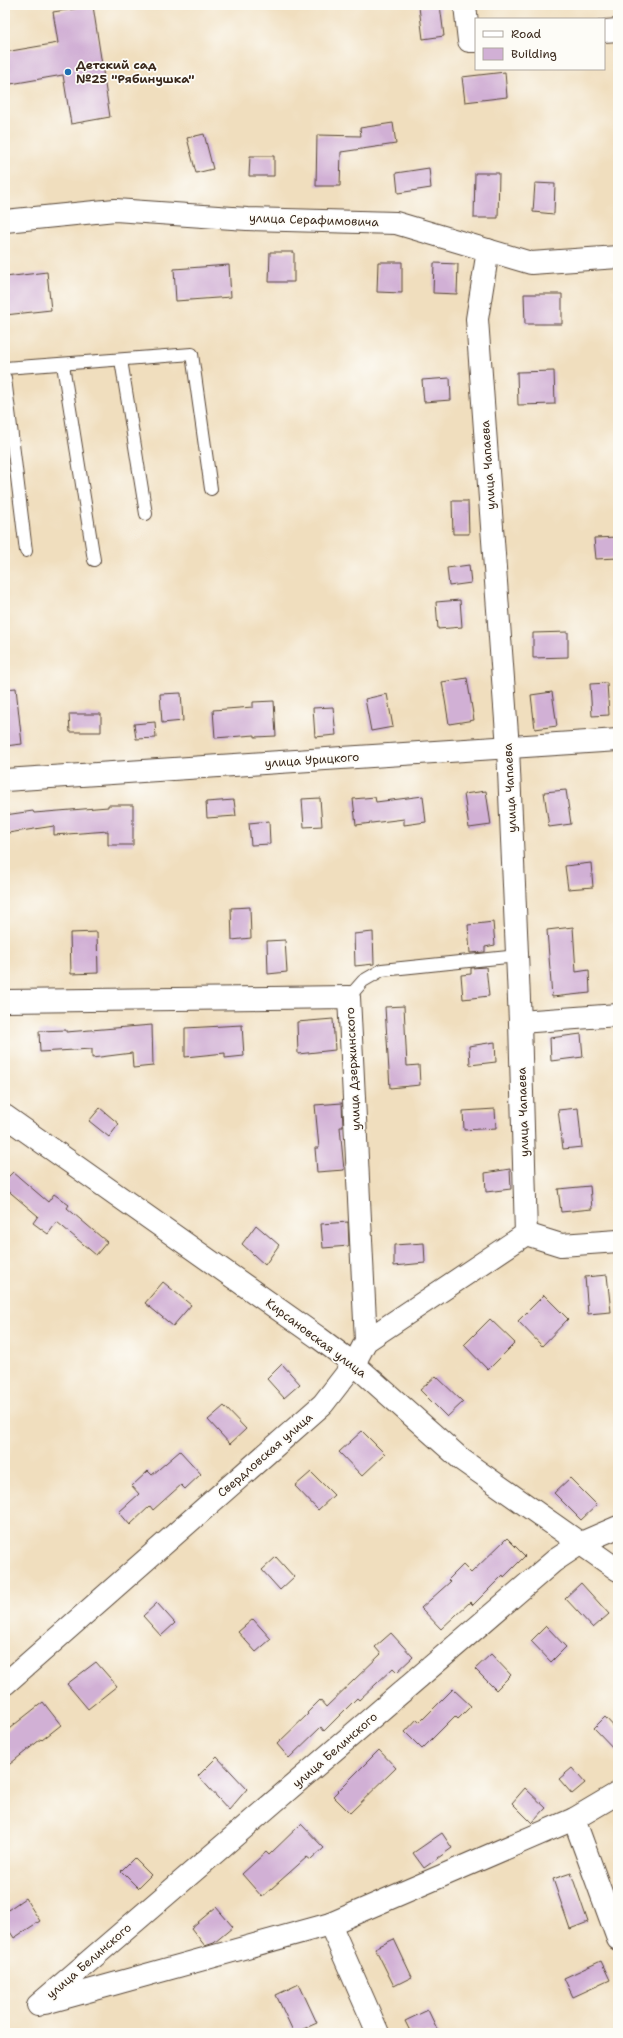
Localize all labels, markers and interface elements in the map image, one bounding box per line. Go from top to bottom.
legend [475,18,605,70]
text: Road [511,26,542,42]
text: Building [511,46,557,62]
place label: Детский сад №25 "Рябинушка" [76,57,194,87]
marker: Детский сад №25 "Рябинушка" [63,67,73,77]
street label: улица Серафимовича [249,210,380,230]
street label: улица Чапаева [477,419,499,510]
street label: улица Чапаева [500,742,520,833]
street label: улица Урицкого [264,749,360,771]
street label: улица Дзержинского [342,1007,364,1131]
street label: улица Чапаева [513,1066,533,1157]
street label: Кирсановская улица [262,1295,370,1382]
street label: Свердловская улица [214,1409,316,1501]
street label: улица Белинского [289,1709,381,1791]
street label: улица Белинского [43,1920,135,2002]

